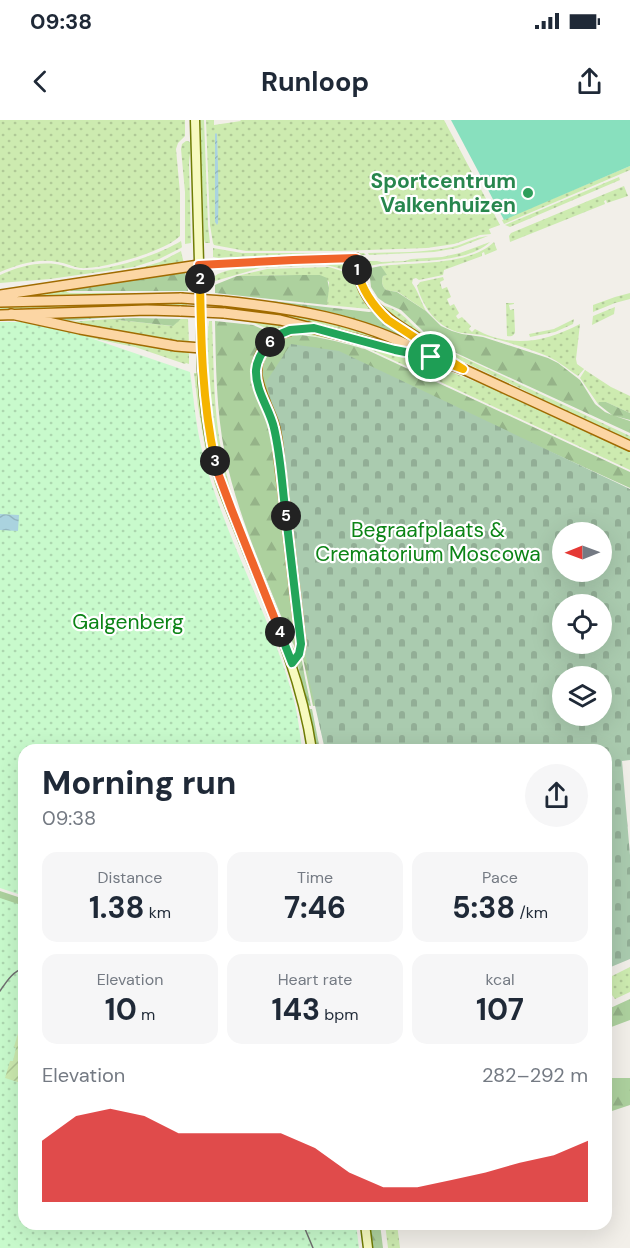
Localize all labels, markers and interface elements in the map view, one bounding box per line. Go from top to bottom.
text: 09:38 [30,7,92,36]
text: Runloop [261,64,369,99]
icon: back [24,65,57,98]
icon: share [573,65,606,98]
place label: Sportcentrum Valkenhuizen [371,167,516,219]
marker: Sportcentrum Valkenhuizen [521,186,535,200]
pin: 1 [342,255,372,285]
text: 1 [354,259,360,280]
pin: 2 [185,264,215,294]
text: 2 [195,268,205,289]
pin: 6 [255,327,285,357]
text: 6 [265,331,275,352]
pin [405,331,456,382]
icon: arrive [414,340,447,373]
pin: 3 [200,446,230,476]
text: 3 [210,450,220,471]
pin: 5 [271,501,301,531]
text: 5 [281,505,291,526]
park label: Begraafplaats & Crematorium Moscowa [315,516,541,568]
north arrow [552,522,612,582]
map controls [552,522,612,726]
button: locate [552,594,612,654]
park label: Galgenberg [72,608,184,636]
pin: 4 [265,617,295,647]
text: 4 [275,621,285,642]
button: layers [552,666,612,726]
text: Morning run [42,761,236,804]
button: share [525,764,588,827]
text: 09:38 [42,805,96,831]
text: Distance [98,867,162,888]
text: Time [297,867,333,888]
text: Pace [482,867,518,888]
text: 1.38 [89,888,144,927]
text: 7:46 [284,888,346,927]
text: 5:38 [452,888,515,927]
text: km [144,902,171,923]
text: /km [515,902,548,923]
text: Elevation [97,969,163,990]
text: Heart rate [278,969,352,990]
text: kcal [486,969,514,990]
text: 10 [105,990,137,1029]
text: 143 [271,990,320,1029]
text: 107 [476,990,524,1029]
text: m [137,1004,155,1025]
text: bpm [320,1004,359,1025]
text: Elevation [42,1062,125,1088]
text: 282–292 m [482,1062,588,1088]

